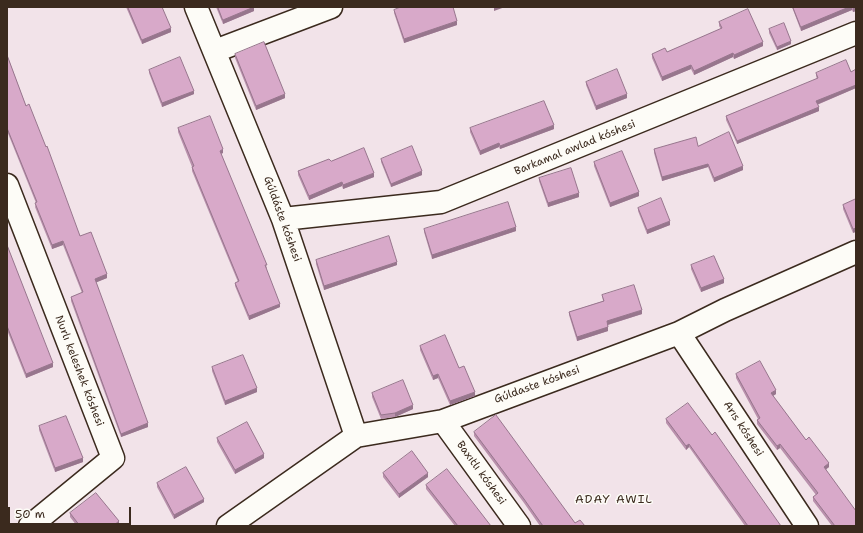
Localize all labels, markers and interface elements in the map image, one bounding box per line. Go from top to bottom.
street label: Barkamal awlad kóshesi [512,118,638,178]
street label: Gúldáste kóshesi [260,174,304,264]
street label: Nurlı keleshek kóshesi [52,314,106,428]
street label: Gúldaste kóshesi [492,363,582,407]
street label: Arıs kóshesi [720,399,766,459]
street label: Baxıtlı kóshesi [453,439,509,507]
district label: ADAY AWIL [575,493,653,507]
scale bar [10,499,133,525]
text: 50 m [15,506,45,522]

